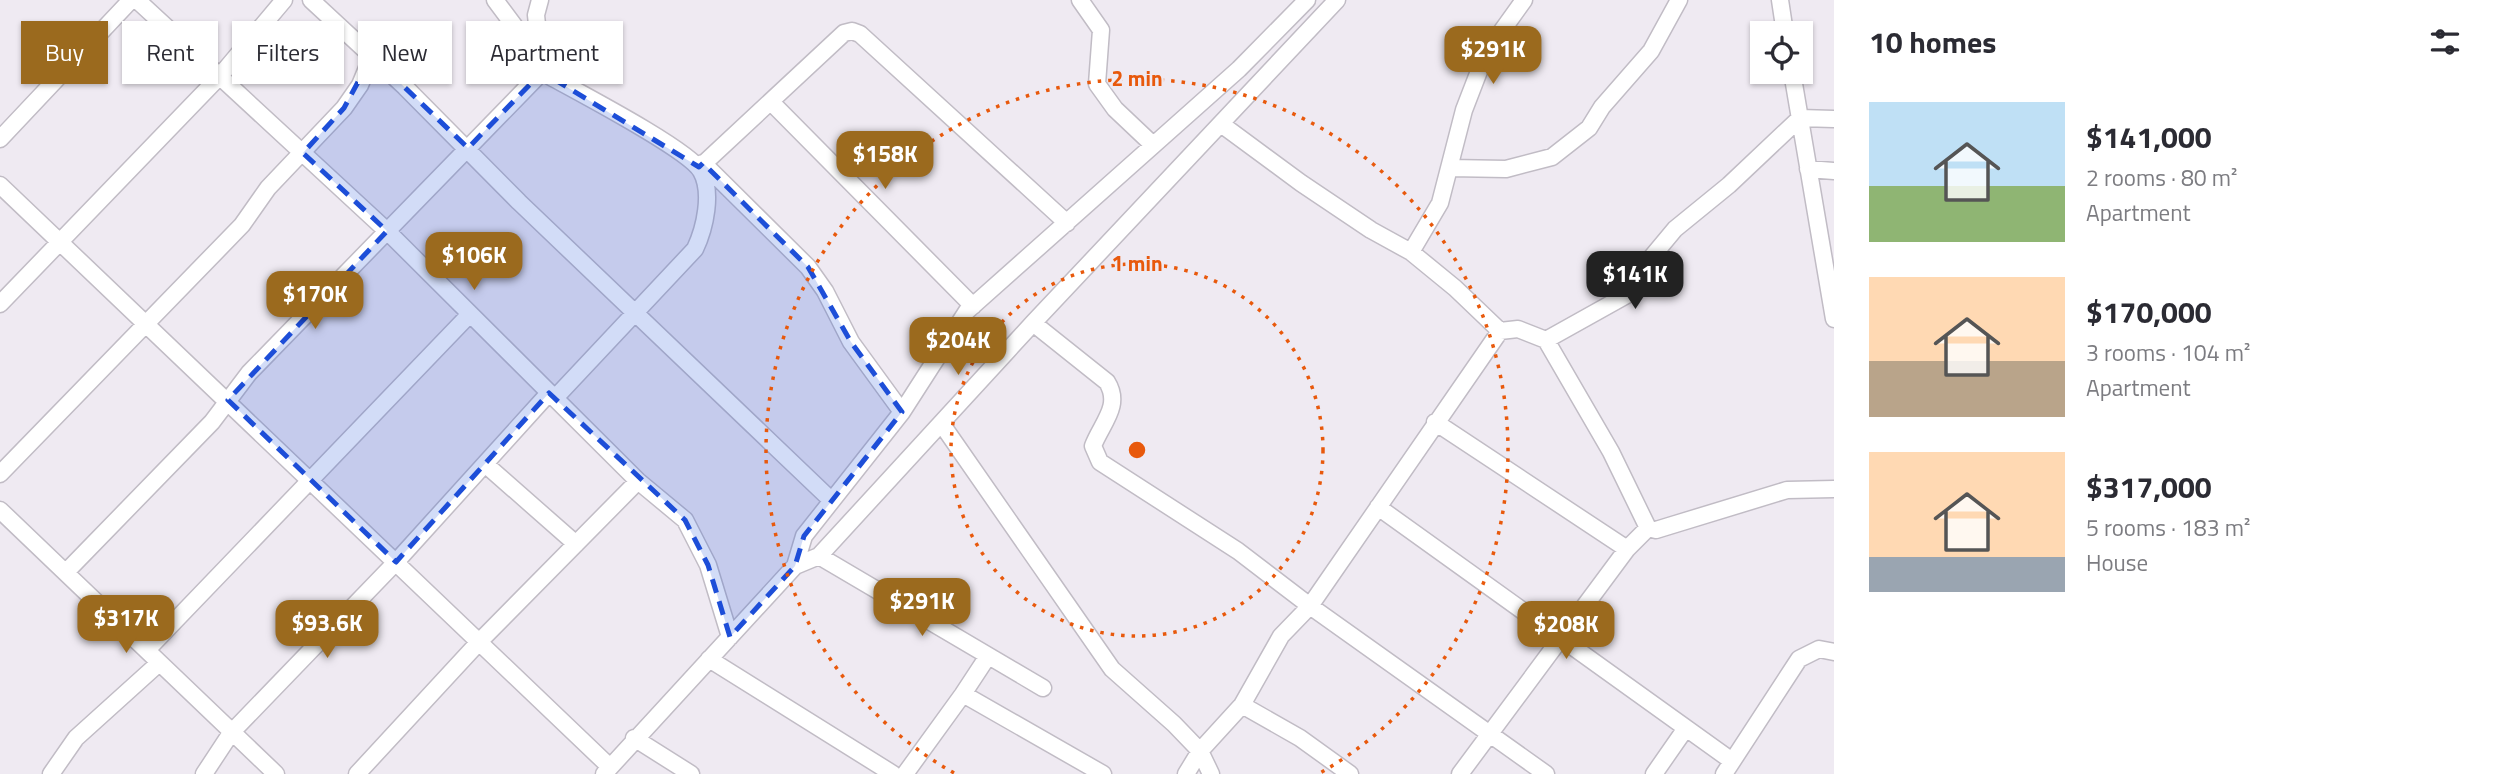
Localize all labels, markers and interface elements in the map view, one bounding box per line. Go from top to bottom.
text: 10 homes [1869,19,1996,65]
chip: Buy [21,21,108,84]
chip: Rent [122,21,218,84]
chip: Filters [232,21,344,84]
chip: New [358,21,452,84]
chip: Apartment [466,21,623,84]
map controls [1750,21,1813,84]
button: locate [1750,21,1813,84]
icon: filters [2426,23,2464,61]
pin: $291K [1444,27,1542,86]
text: $291K [1460,31,1526,66]
text: 2 min [1111,62,1163,94]
text: $141,000 [2086,114,2212,160]
icon: home [1925,130,2009,214]
pin: $158K [836,132,934,191]
text: $158K [852,136,918,171]
text: 2 rooms · 80 m² [2086,160,2237,195]
text: Apartment [2086,195,2191,230]
pin: $106K [425,232,523,292]
text: $106K [441,237,507,272]
text: 1 min [1111,247,1163,279]
pin: $141K [1586,252,1684,311]
text: $141K [1602,256,1668,291]
pin: $170K [266,272,364,331]
text: $170K [282,276,348,311]
text: $170,000 [2086,289,2212,335]
icon: home [1925,305,2009,389]
pin: $204K [909,318,1007,377]
text: $204K [925,322,991,357]
text: 3 rooms · 104 m² [2086,335,2250,370]
text: Apartment [2086,370,2191,405]
centre of rings [1125,438,1149,462]
text: $317,000 [2086,464,2212,510]
icon: home [1925,480,2009,564]
text: 5 rooms · 183 m² [2086,510,2250,545]
text: House [2086,545,2148,580]
pin: $291K [873,578,971,638]
text: $291K [889,583,955,618]
pin: $317K [77,596,175,655]
text: $317K [93,600,159,635]
pin: $93.6K [270,600,384,660]
pin: $208K [1517,602,1615,661]
text: $93.6K [291,605,363,640]
text: $208K [1533,606,1599,641]

